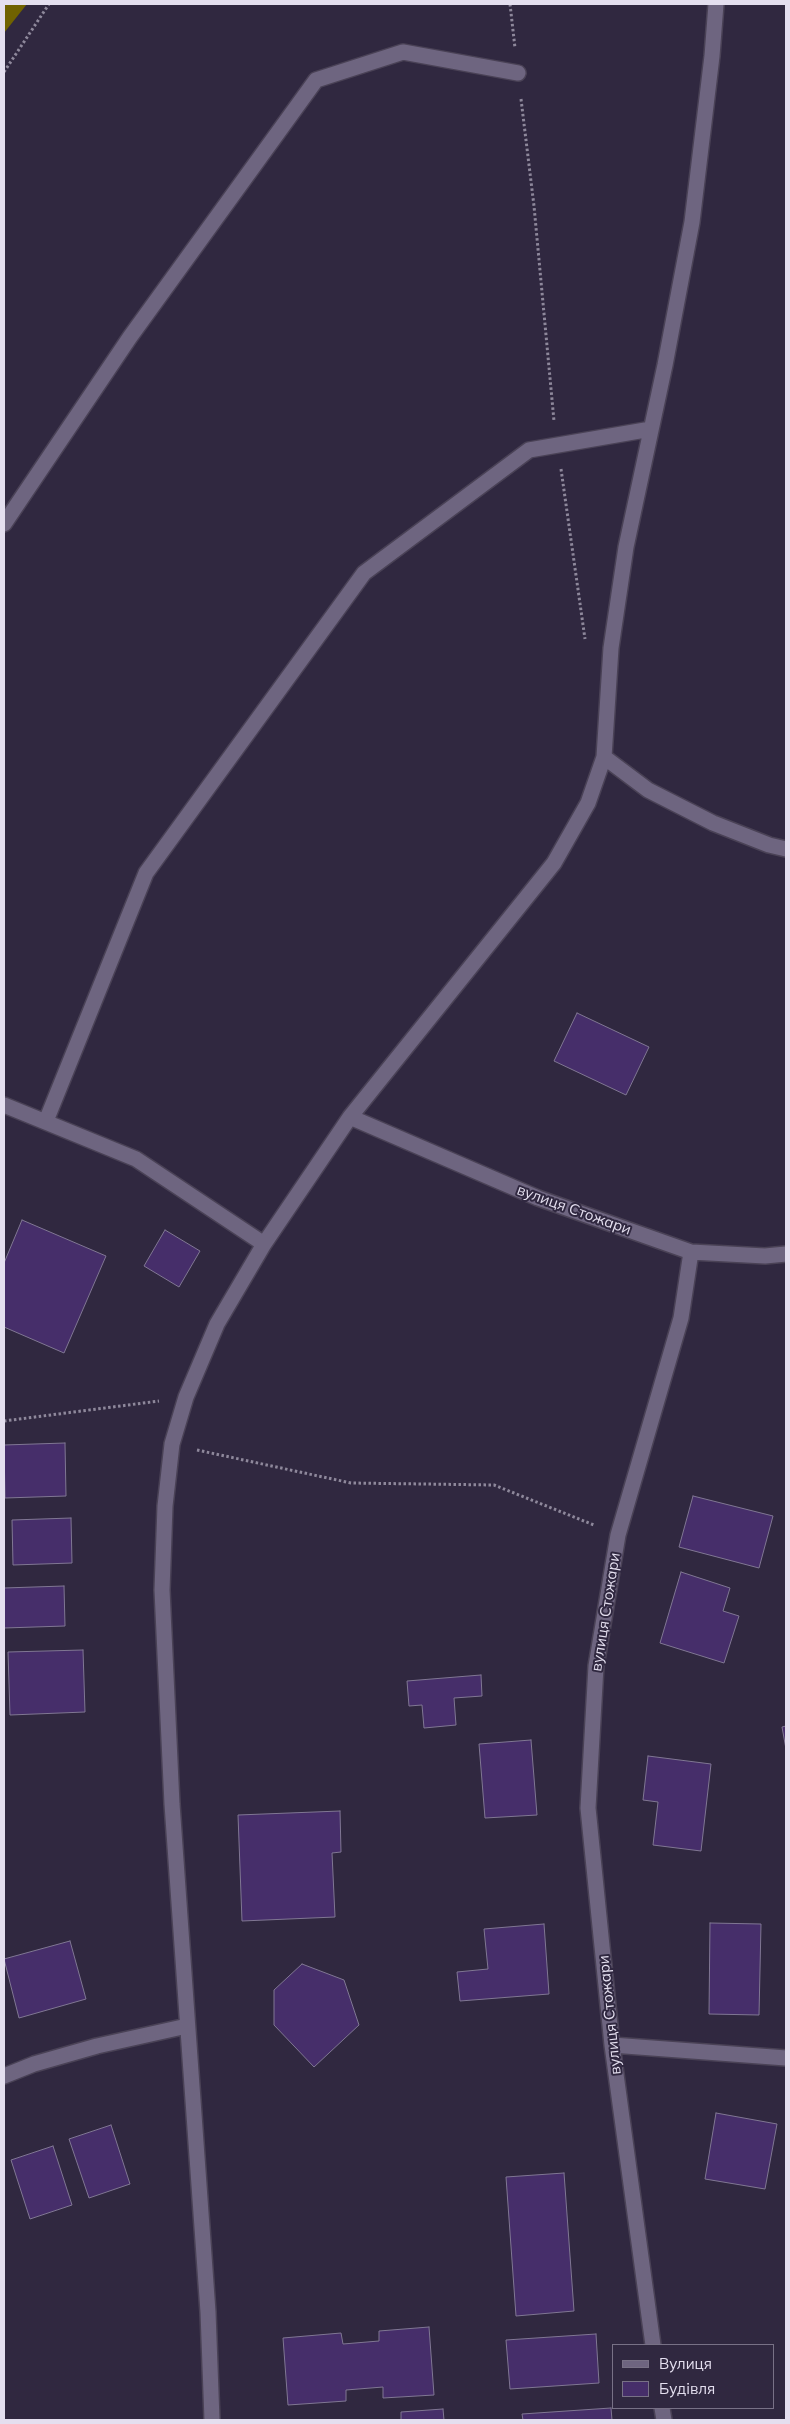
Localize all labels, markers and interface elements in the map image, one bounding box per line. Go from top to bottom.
street label: вулиця Стожари [514,1181,634,1239]
street label: вулиця Стожари [588,1551,624,1673]
street label: вулиця Стожари [595,1954,625,2076]
legend [612,2344,775,2409]
text: Вулиця [659,2354,712,2373]
text: Будівля [659,2379,715,2398]

